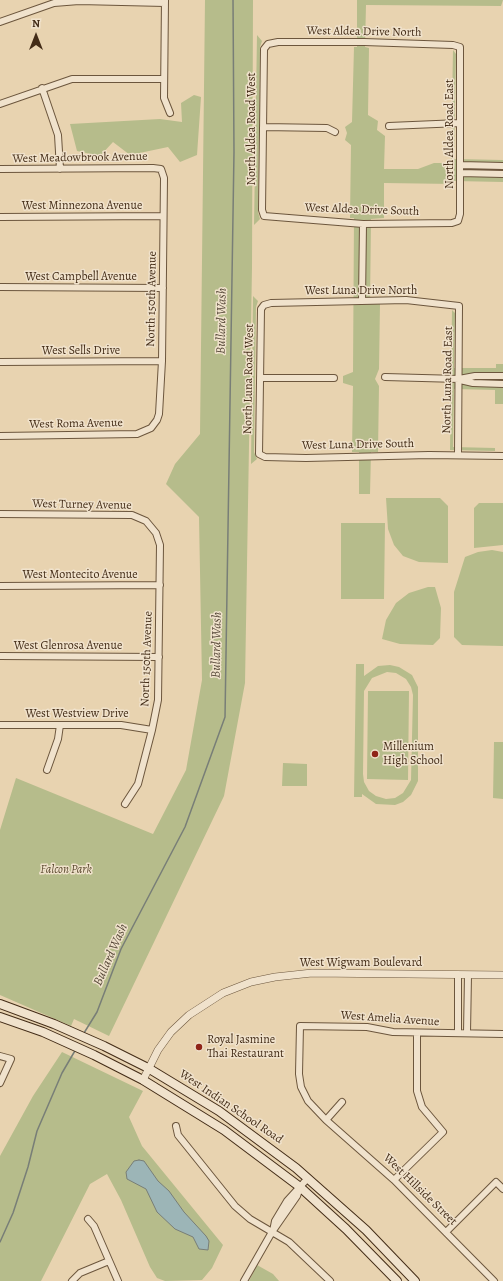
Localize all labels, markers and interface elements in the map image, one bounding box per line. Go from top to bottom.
north arrow [16,16,56,56]
text: N [32,16,40,31]
street label: West Aldea Drive North [306,24,422,40]
street label: North Aldea Road West [245,73,259,185]
street label: North Aldea Road East [443,79,457,189]
street label: West Meadowbrook Avenue [12,150,148,166]
street label: West Minnezona Avenue [22,199,142,213]
street label: West Aldea Drive South [304,201,420,219]
street label: North 150th Avenue [144,251,160,347]
street label: West Campbell Avenue [25,270,137,284]
street label: West Luna Drive North [305,284,417,298]
water label: Bullard Wash [214,288,230,354]
street label: North Luna Road West [241,324,257,434]
street label: North Luna Road East [440,326,456,434]
street label: West Sells Drive [42,344,120,358]
street label: West Roma Avenue [29,416,123,432]
street label: West Luna Drive South [302,437,414,453]
street label: West Turney Avenue [32,497,132,513]
street label: West Montecito Avenue [22,568,138,582]
street label: North 150th Avenue [138,611,156,707]
water label: Bullard Wash [209,612,225,678]
street label: West Glenrosa Avenue [14,639,122,653]
street label: West Westview Drive [25,707,129,721]
place label: Millenium High School [383,740,443,768]
marker: Millenium High School [370,749,380,759]
park label: Falcon Park [40,863,92,877]
water label: Bullard Wash [90,922,132,988]
street label: West Wigwam Boulevard [300,956,422,970]
street label: West Amelia Avenue [340,1008,440,1030]
place label: Royal Jasmine Thai Restaurant [207,1033,284,1061]
marker: Royal Jasmine Thai Restaurant [194,1042,204,1052]
street label: West Indian School Road [176,1067,286,1147]
street label: West Hillside Street [380,1151,460,1229]

